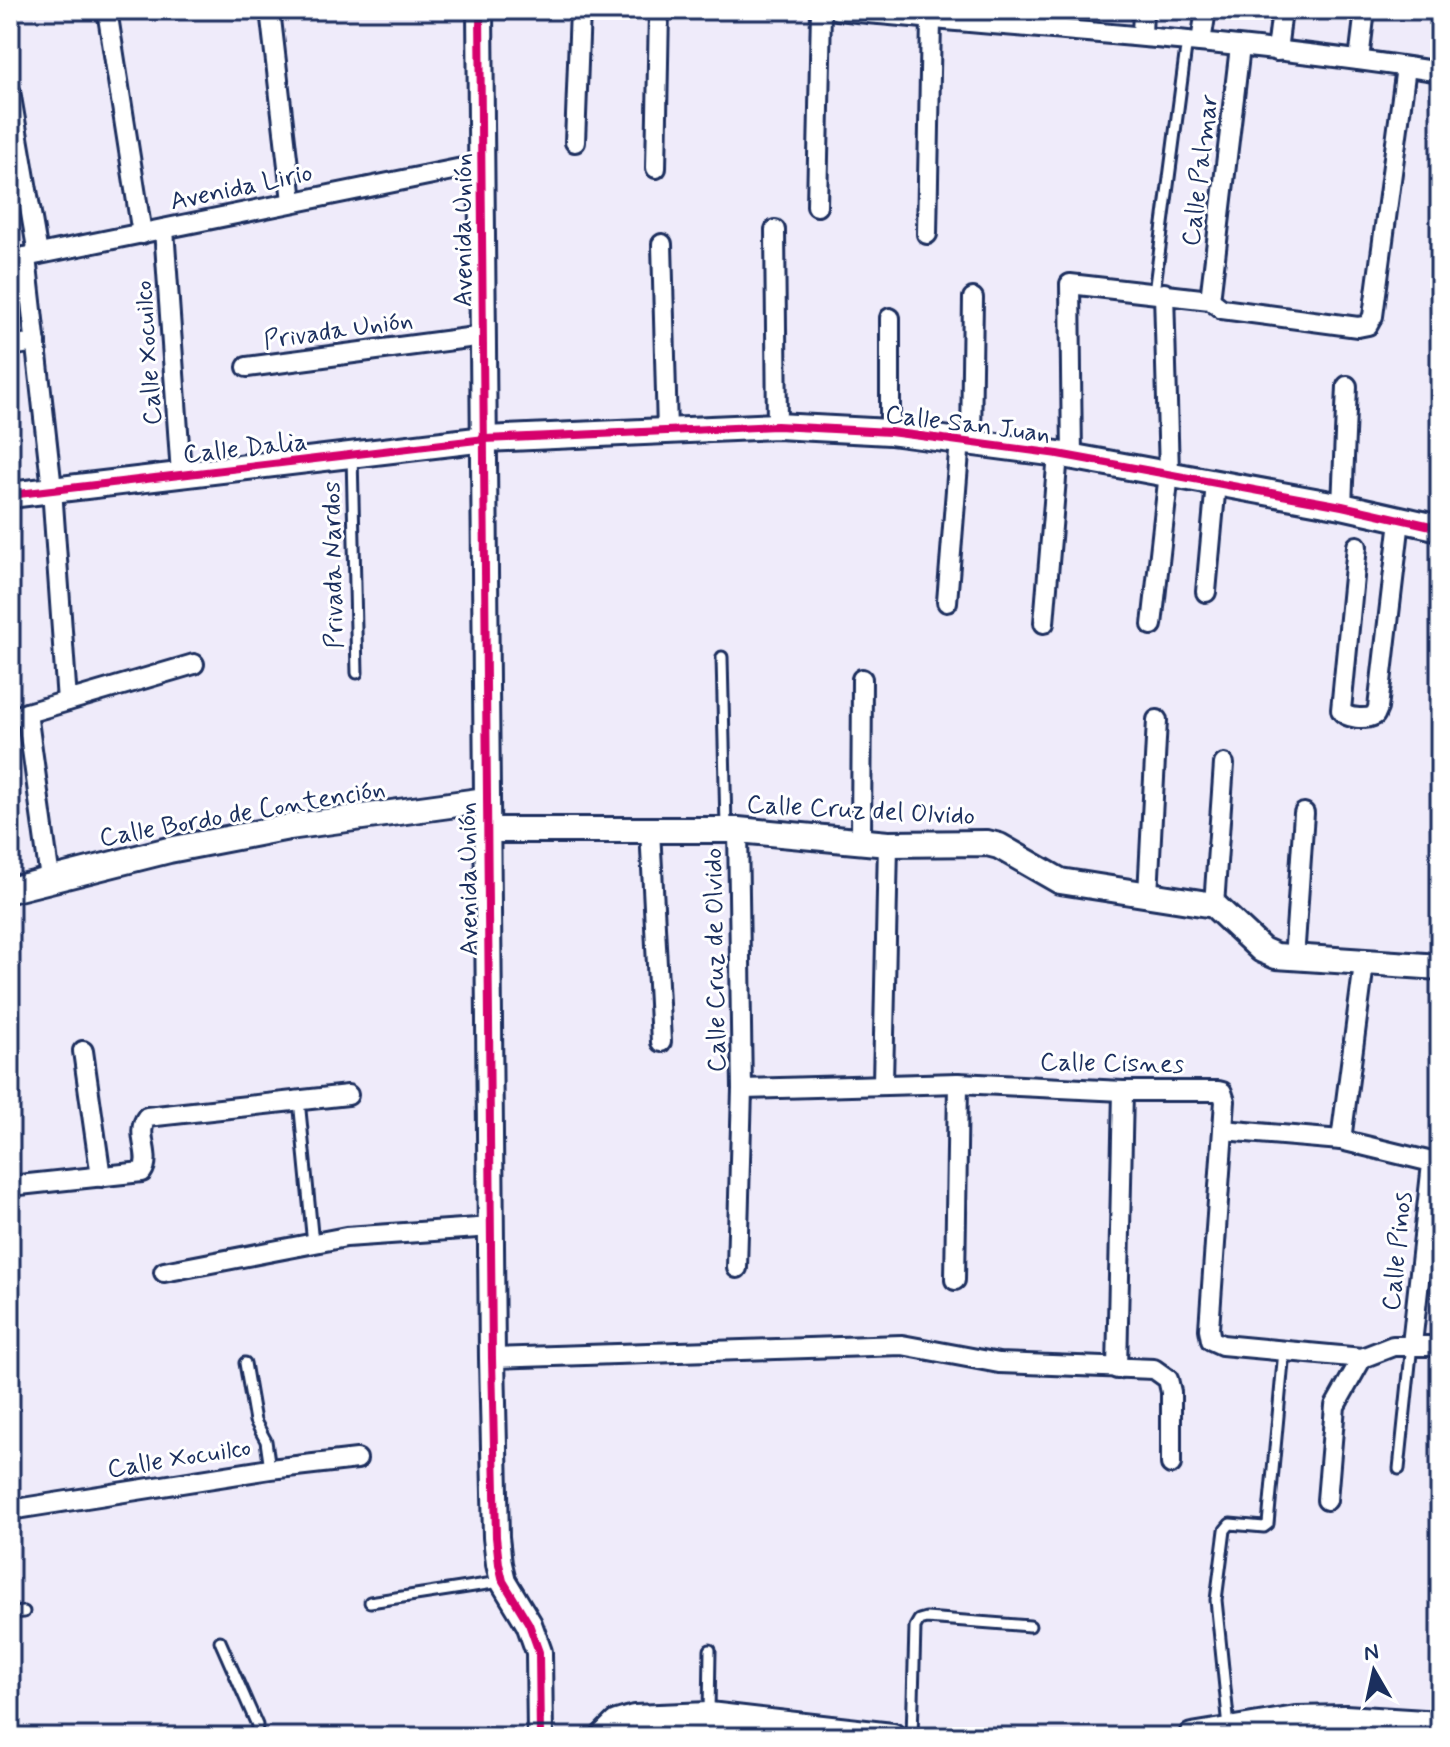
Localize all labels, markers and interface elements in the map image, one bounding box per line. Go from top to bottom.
street label: Calle Palmar [1175,92,1227,248]
street label: Avenida Unión [447,153,481,307]
street label: Avenida Lirio [167,156,316,220]
street label: Calle Xocuilco [127,279,171,426]
street label: Privada Unión [261,304,415,358]
street label: Calle San Juan [883,398,1052,452]
street label: Calle Dalia [181,426,309,472]
street label: Privada Nardos [316,481,352,649]
street label: Calle Bordo de Contención [97,772,388,856]
street label: Calle Cruz del Olvido [746,788,976,834]
street label: Avenida Unión [451,802,487,956]
street label: Calle Cruz de Olvido [697,847,735,1073]
street label: Calle Cisnes [1040,1046,1184,1082]
street label: Calle Pinos [1375,1190,1421,1312]
street label: Calle Xocuilco [105,1431,254,1487]
north arrow [1334,1631,1414,1711]
text: N [1362,1638,1381,1668]

